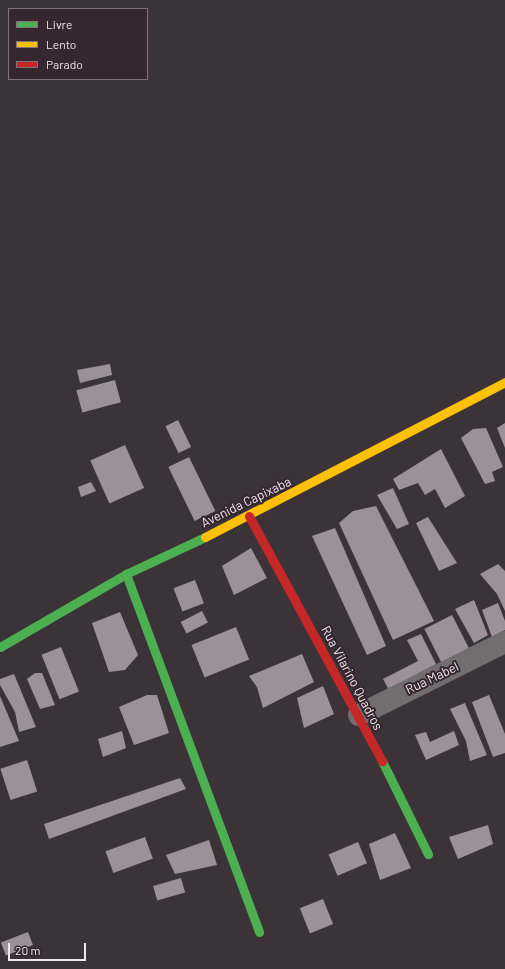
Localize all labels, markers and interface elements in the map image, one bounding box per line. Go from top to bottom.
legend [8,8,148,80]
text: Livre [46,17,72,31]
text: Lento [46,37,76,51]
text: Parado [46,57,83,71]
street label: Avenida Capixaba [198,473,294,531]
street label: Rua Vilarino Quadros [318,623,386,733]
street label: Rua Mabel [403,658,461,698]
scale bar [10,935,88,961]
text: 20 m [15,943,41,957]

